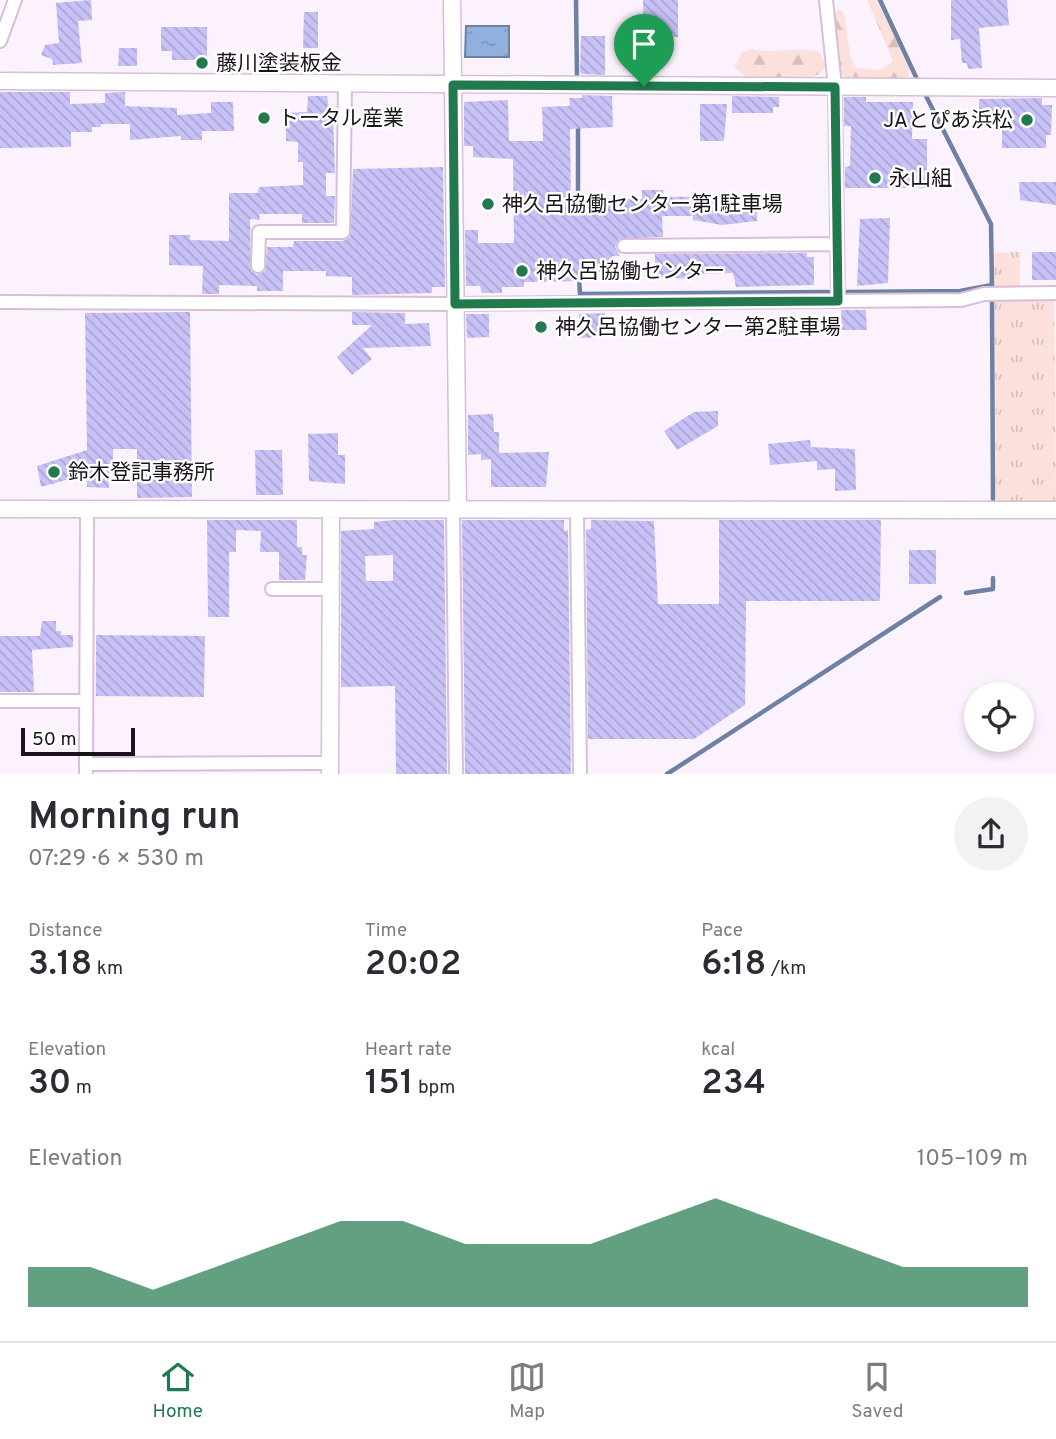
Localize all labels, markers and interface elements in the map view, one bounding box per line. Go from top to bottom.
pin [614,14,674,86]
icon: arrive [625,25,663,63]
place label: 藤川塗装板金 [216,51,342,78]
marker: 藤川塗装板金 [194,55,210,71]
place label: トータル産業 [278,106,404,133]
place label: JAとぴあ浜松 [883,108,1013,135]
marker: トータル産業 [256,110,272,126]
marker: JAとぴあ浜松 [1019,112,1035,128]
place label: 永山組 [889,166,952,193]
marker: 永山組 [867,170,883,186]
place label: 神久呂協働センター第1駐車場 [502,192,783,219]
marker: 神久呂協働センター第1駐車場 [480,196,496,212]
place label: 神久呂協働センター [536,259,725,286]
marker: 神久呂協働センター [514,263,530,279]
place label: 神久呂協働センター第2駐車場 [555,315,841,342]
marker: 神久呂協働センター第2駐車場 [533,319,549,335]
place label: 鈴木登記事務所 [68,460,215,487]
marker: 鈴木登記事務所 [46,464,62,480]
map controls [964,682,1034,752]
button: locate [964,682,1034,752]
scale bar [21,725,135,757]
text: 50 m [32,728,77,752]
text: Morning run [28,794,241,843]
button: share [954,797,1028,871]
text: 07:29 · 6 × 530 m [28,845,204,874]
text: Distance [28,919,103,943]
text: Time [365,919,407,943]
text: Pace [701,919,743,943]
text: 3.18 [28,943,92,987]
text: 20:02 [365,943,461,987]
text: 6:18 [701,943,766,987]
text: km [92,957,123,981]
text: /km [766,957,806,981]
text: Elevation [28,1038,106,1062]
text: Heart rate [365,1038,452,1062]
text: kcal [701,1038,735,1062]
text: 30 [28,1062,71,1106]
text: 151 [365,1062,414,1106]
text: 234 [701,1062,766,1106]
text: m [71,1076,92,1100]
text: bpm [414,1076,455,1100]
text: Elevation [28,1145,123,1174]
text: 105–109 m [917,1145,1028,1174]
tab: Home [153,1358,203,1424]
tab: Map [508,1358,546,1424]
tab: Saved [851,1358,903,1424]

